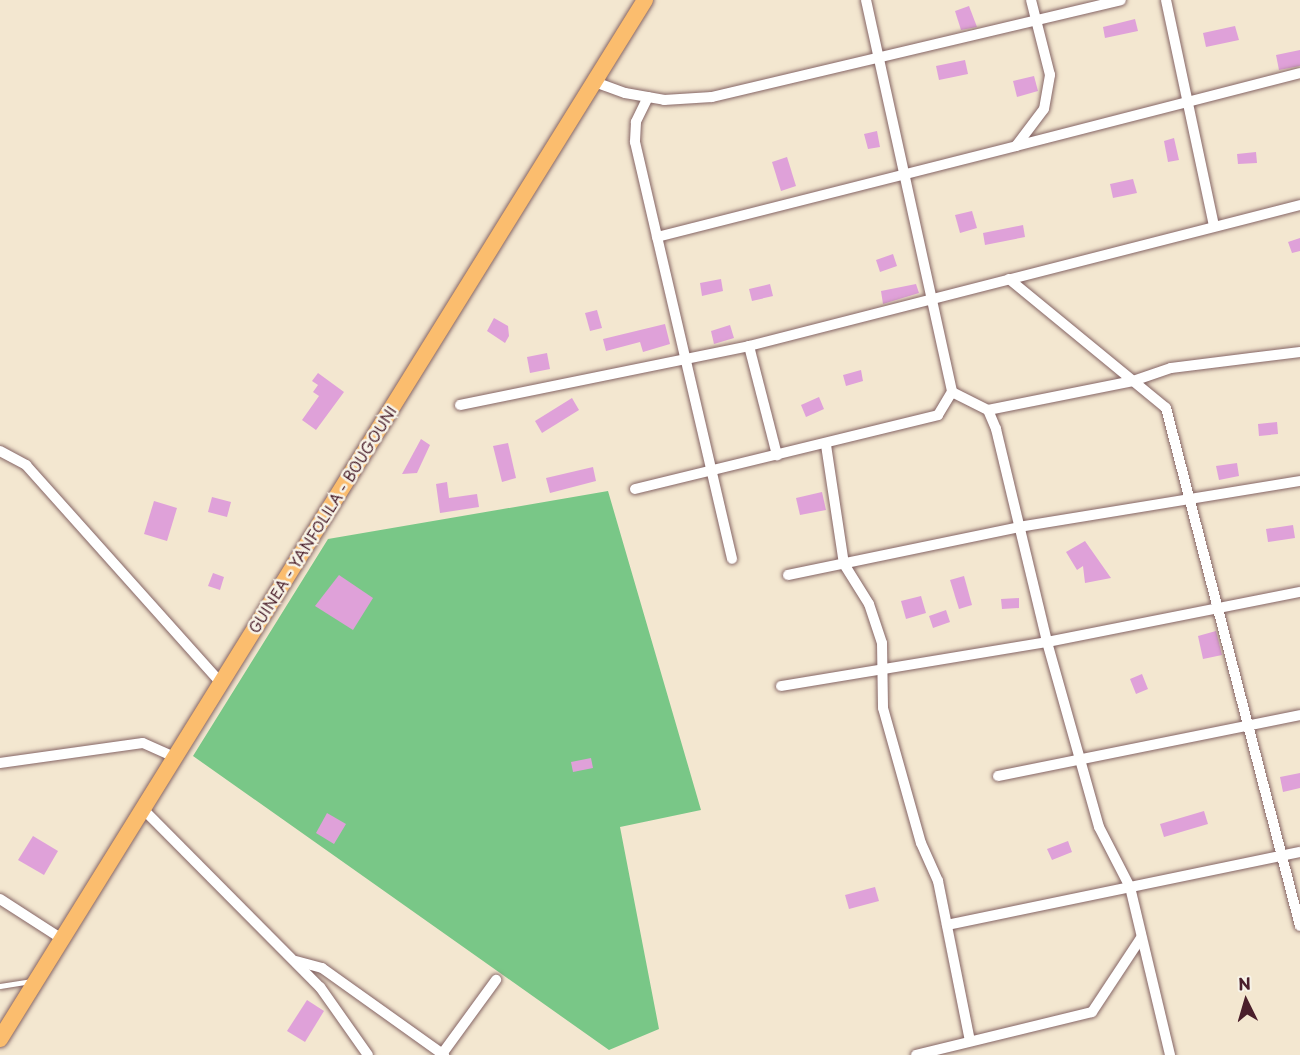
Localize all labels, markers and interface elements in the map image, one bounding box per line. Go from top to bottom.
street label: GUINEA - YANFOLILA - BOUGOUNI [244,402,400,636]
north arrow [1216,971,1276,1031]
text: N [1237,971,1252,996]

